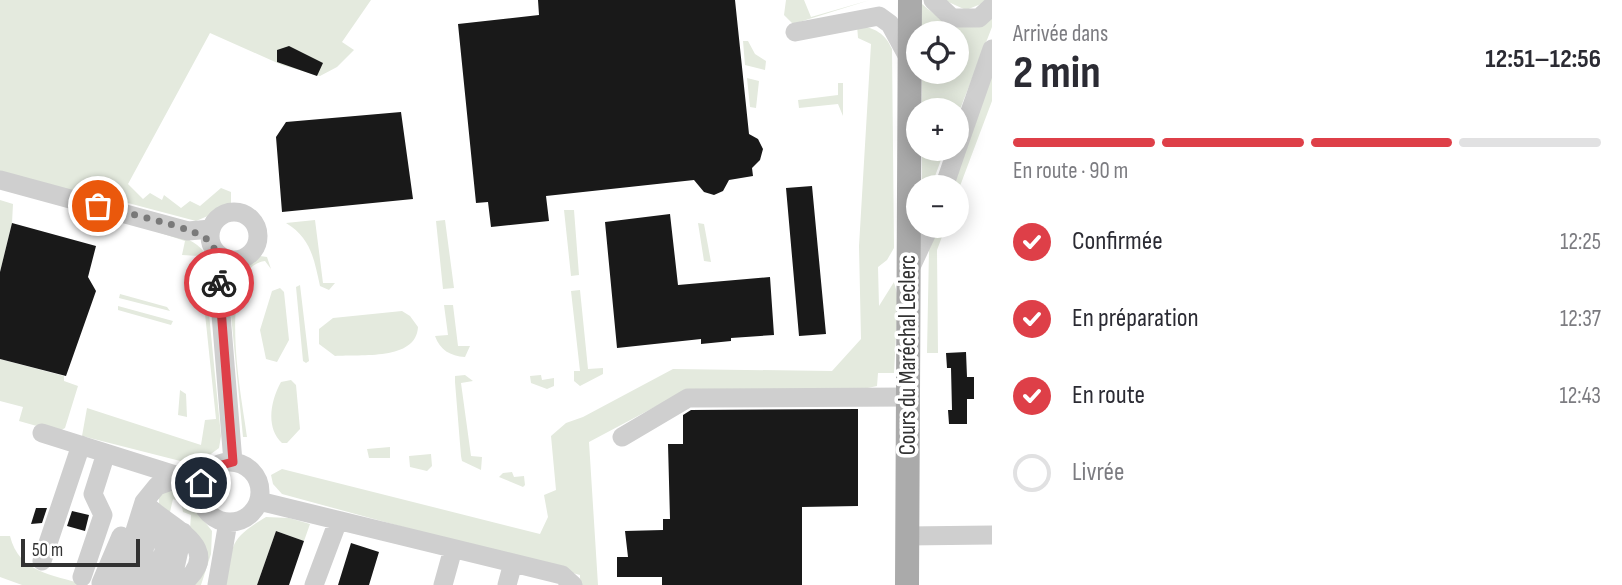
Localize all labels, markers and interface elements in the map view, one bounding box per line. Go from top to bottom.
text: Arrivée dans [1013,20,1108,48]
map controls [906,21,969,238]
button: locate [906,21,969,84]
text: 12:51–12:56 [1485,44,1601,75]
text: 2 min [1013,46,1101,101]
button: + [906,98,969,161]
text: En route · 90 m [1013,157,1128,185]
button: − [906,175,969,238]
pin [68,176,128,236]
icon: bag [79,187,117,225]
icon: check [1013,223,1051,261]
text: Confirmée [1072,226,1163,257]
text: 12:25 [1560,228,1601,256]
courier [184,248,254,318]
street label: Cours du Maréchal Leclerc [894,255,922,455]
icon: bike [200,264,238,302]
icon: check [1013,300,1051,338]
text: En préparation [1072,303,1199,334]
text: 12:37 [1560,305,1601,333]
icon: check [1013,377,1051,415]
text: En route [1072,380,1145,411]
text: 12:43 [1560,382,1601,410]
pin [171,453,231,513]
text: Livrée [1072,457,1124,488]
icon: home [182,464,220,502]
scale bar [21,536,140,568]
text: 50 m [32,539,63,562]

